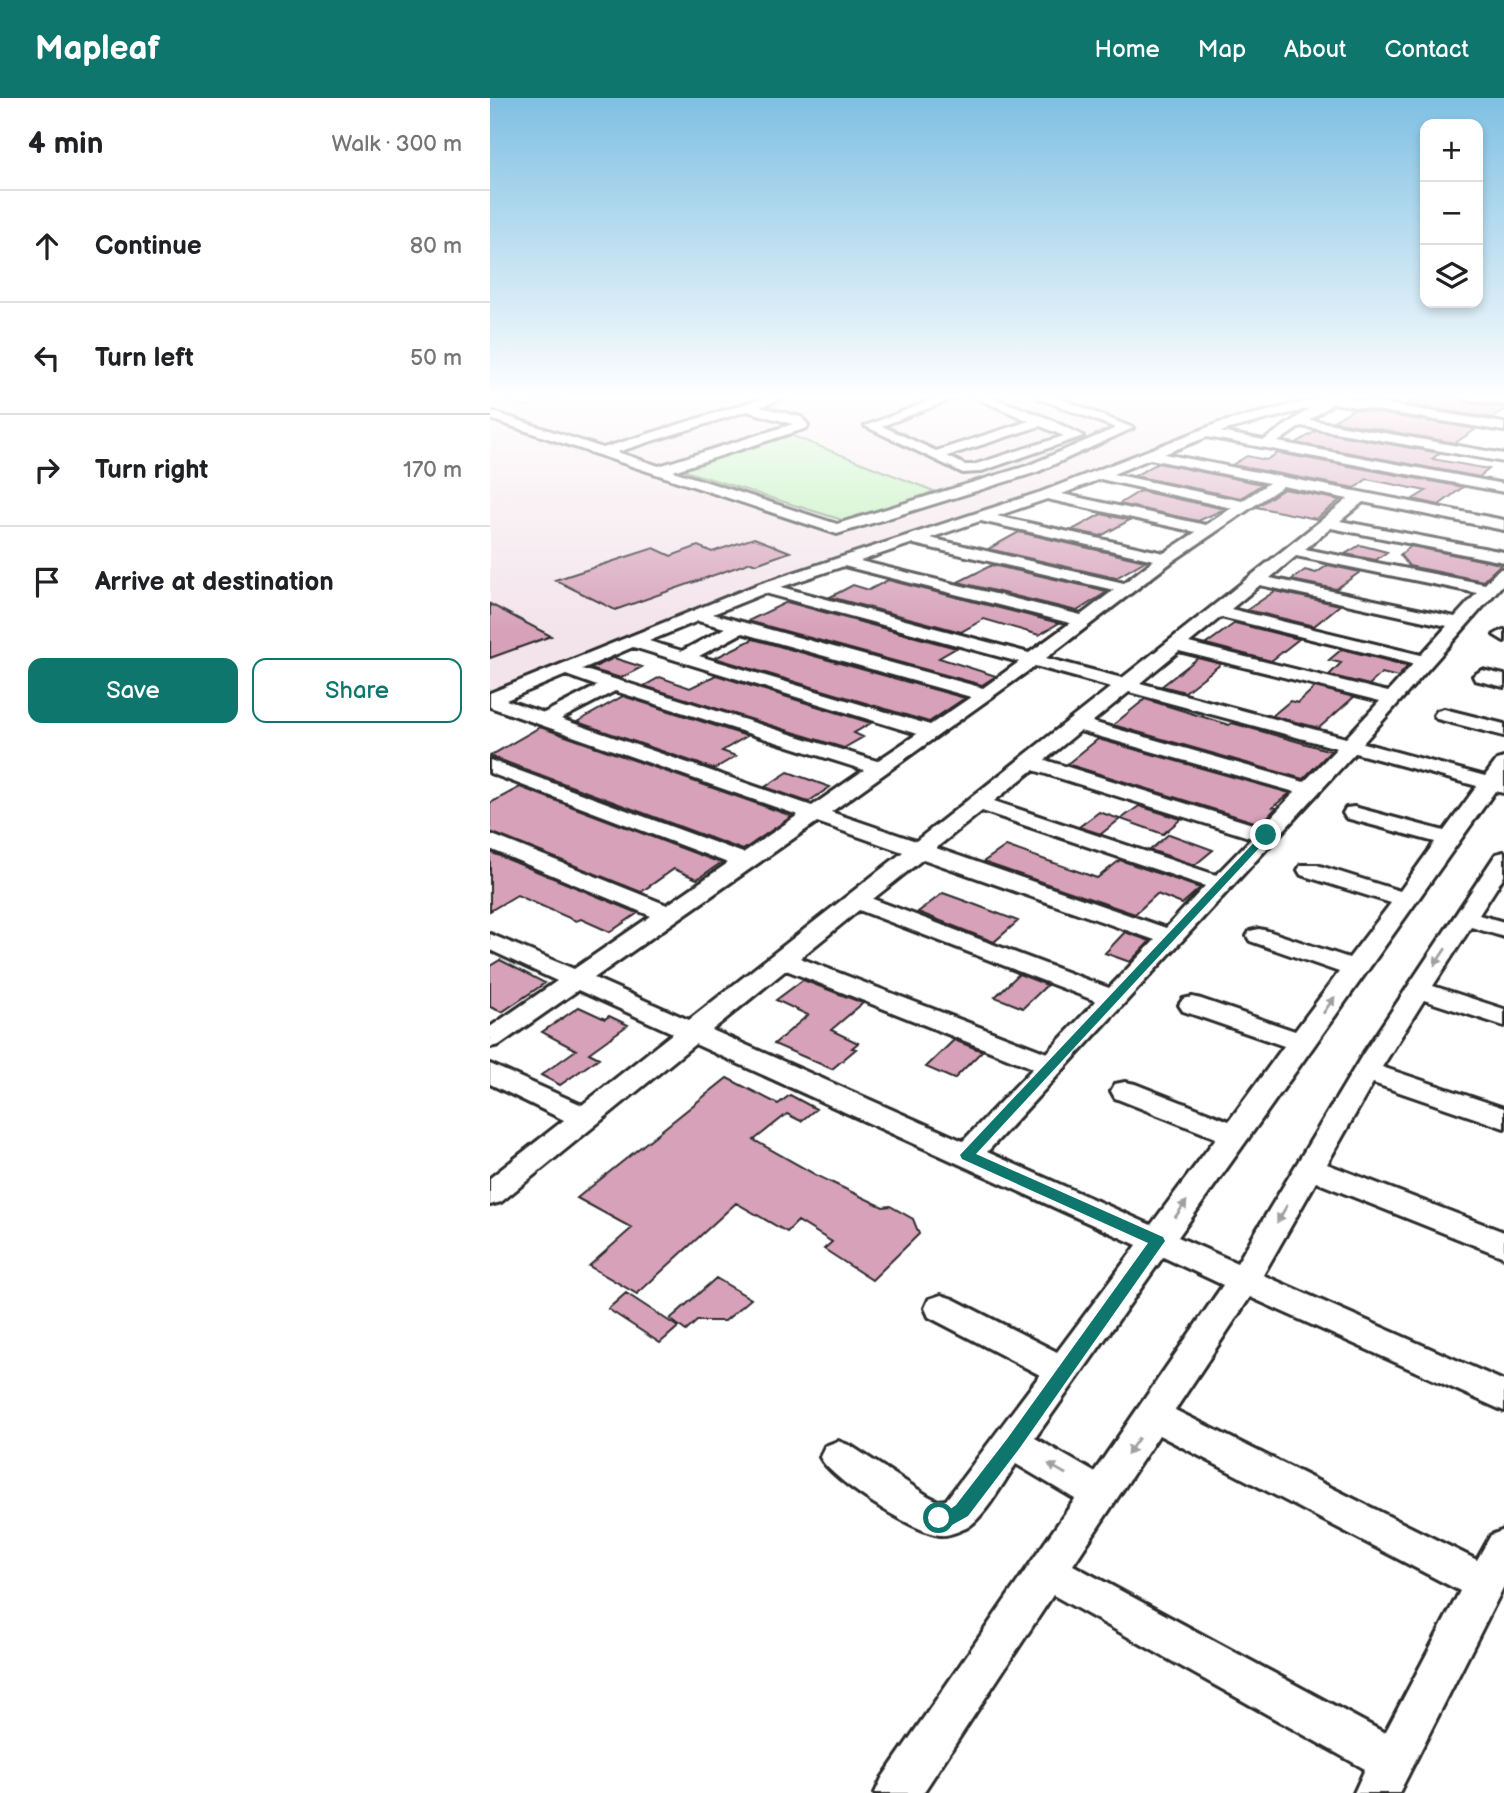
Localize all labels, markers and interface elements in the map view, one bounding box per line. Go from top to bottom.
text: Mapleaf [35,29,160,69]
text: Home [1095,35,1160,64]
text: Map [1198,35,1246,64]
text: About [1284,35,1346,64]
text: Contact [1384,35,1469,64]
map controls [1420,119,1483,308]
button: + [1420,119,1483,182]
text: 4 min [28,126,103,162]
text: Walk · 300 m [331,130,462,158]
button: − [1420,182,1483,245]
icon: ahead [28,227,66,265]
text: Continue [95,231,202,262]
text: 80 m [410,232,462,260]
button: layers [1420,245,1483,308]
icon: left [28,339,66,377]
text: Turn left [95,343,194,374]
text: 50 m [410,344,462,372]
icon: right [28,451,66,489]
text: Turn right [95,455,208,486]
text: 170 m [403,456,462,484]
icon: arrive [28,563,66,601]
text: Arrive at destination [95,567,334,598]
button: Save [28,658,238,723]
button: Share [252,658,462,723]
route end [1250,819,1281,850]
one-way arrow [1433,948,1447,966]
one-way arrow [1322,996,1336,1014]
one-way arrow [1174,1200,1188,1218]
one-way arrow [1276,1204,1289,1223]
one-way arrow [1126,1437,1140,1455]
one-way arrow [1047,1463,1066,1475]
route start [923,1502,954,1533]

